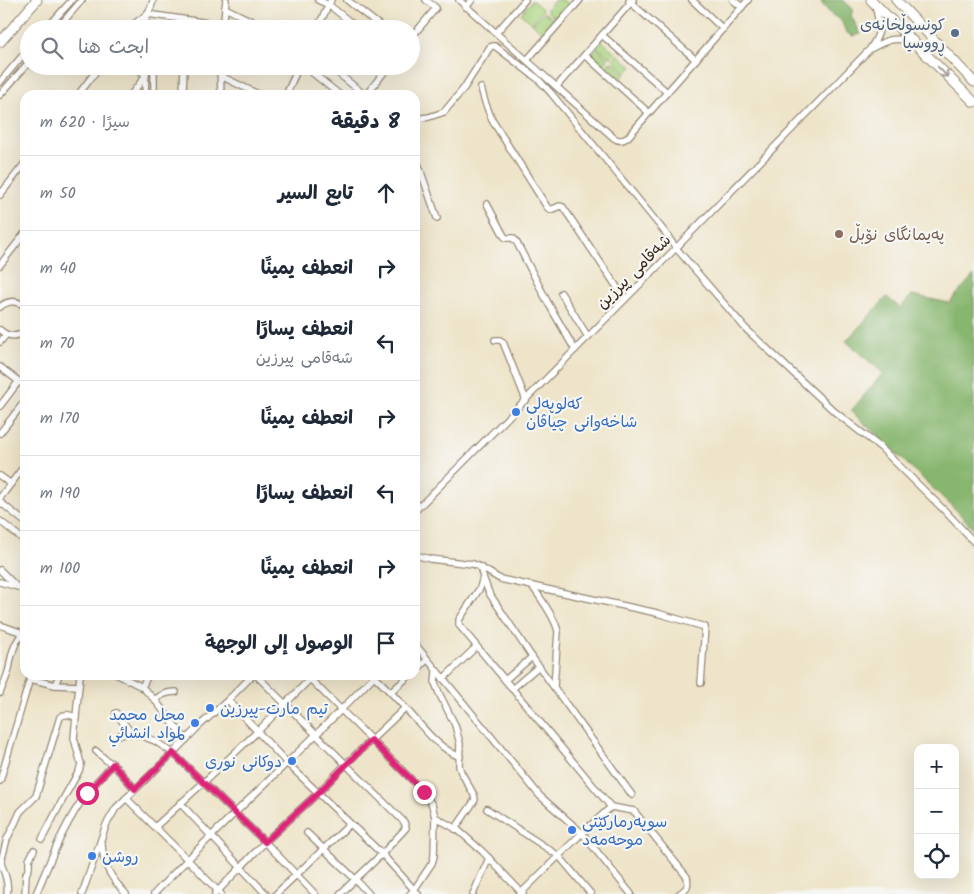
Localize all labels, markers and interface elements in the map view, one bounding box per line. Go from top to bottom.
place label: کونسوڵخانەی ڕووسیا [860,13,945,57]
search box [20,20,420,75]
marker: کونسوڵخانەی ڕووسیا [949,27,961,39]
text: ابحث هنا [78,33,149,63]
icon: search [38,34,66,62]
one-way arrow [937,66,950,78]
text: 8 دقيقة [331,106,400,139]
text: سيرًا · 620 m [40,110,130,135]
text: تابع السير [278,179,353,209]
icon: ahead [372,179,400,207]
text: 50 m [40,181,76,206]
place label: پەیمانگای نۆبڵ [849,223,944,248]
marker: پەیمانگای نۆبڵ [833,228,845,240]
street label: شەقامی پیرزین [591,229,677,315]
text: انعطف يمينًا [261,254,353,284]
icon: right [372,254,400,282]
text: 40 m [40,256,76,281]
text: انعطف يسارًا [256,315,353,345]
icon: left [372,329,400,357]
text: 70 m [40,331,75,356]
text: شەقامی پیرزین [256,346,353,371]
place label: کەلوپەلی شاخەوانی چیاڤان [526,392,637,435]
text: انعطف يمينًا [261,404,353,434]
icon: right [372,404,400,432]
text: 170 m [40,406,80,431]
marker: کەلوپەلی شاخەوانی چیاڤان [510,406,522,418]
text: انعطف يسارًا [256,479,353,509]
icon: left [372,479,400,507]
text: 190 m [40,481,80,506]
text: انعطف يمينًا [261,554,353,584]
icon: right [372,554,400,582]
text: 100 m [40,556,80,581]
text: الوصول إلى الوجهة [205,629,353,659]
icon: arrive [372,629,400,657]
place label: تیم مارت-پیرزین [220,697,328,722]
marker: تیم مارت-پیرزین [204,702,216,714]
place label: محل محمد لمواد انشائي [109,703,185,747]
marker: محل محمد لمواد انشائي [189,717,201,729]
map controls [914,744,959,879]
button: + [914,744,959,789]
place label: دوکانی نوری [205,750,282,775]
marker: دوکانی نوری [286,755,298,767]
route end [413,781,436,804]
route start [76,782,99,805]
button: − [914,789,959,834]
place label: سوپەرمارکێتی موحەمەد [582,810,667,853]
marker: سوپەرمارکێتی موحەمەد [566,824,578,836]
button: locate [914,834,959,879]
place label: روشن [102,845,139,870]
marker: روشن [86,850,98,862]

